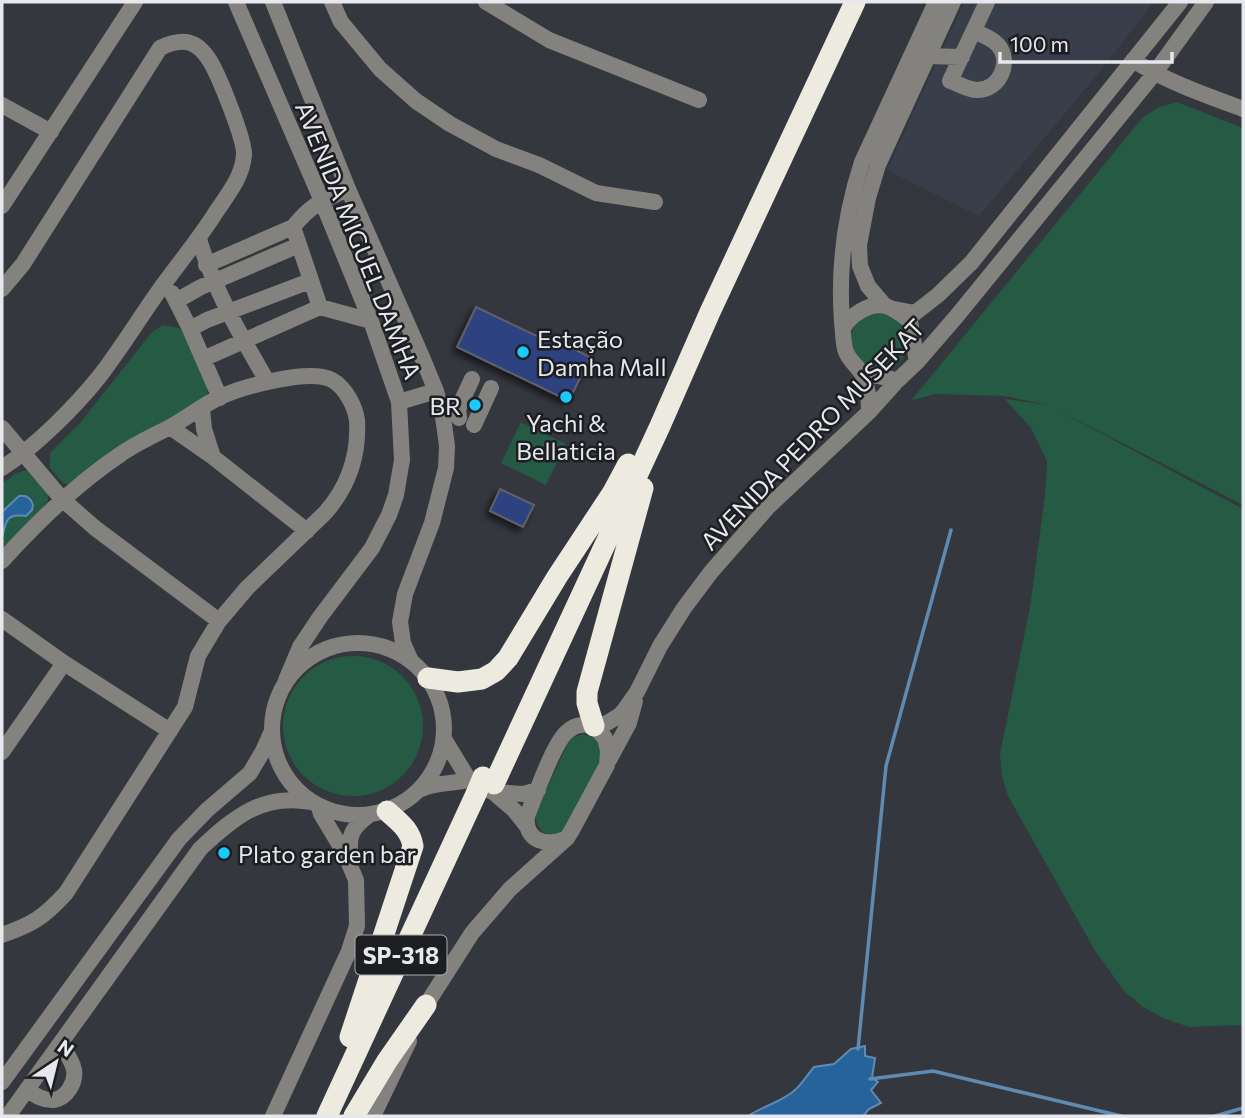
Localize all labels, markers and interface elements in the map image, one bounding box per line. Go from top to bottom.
scale bar [1000,21,1172,65]
text: 100 m [1010,31,1069,56]
street label: AVENIDA MIGUEL DAMHA [290,97,428,383]
street label: AVENIDA PEDRO MUSEKAT [694,312,930,556]
place label: Estação Damha Mall [537,324,667,381]
marker: Estação Damha Mall [515,344,531,360]
marker: Yachi & Bellaticia [558,389,574,405]
place label: BR [429,391,461,420]
marker: BR [467,397,483,413]
place label: Yachi & Bellaticia [516,408,616,465]
place label: Plato garden bar [238,839,416,868]
marker: Plato garden bar [216,845,232,861]
road number: SP-318 [356,936,446,974]
north arrow [21,1027,91,1097]
text: N [54,1034,78,1061]

